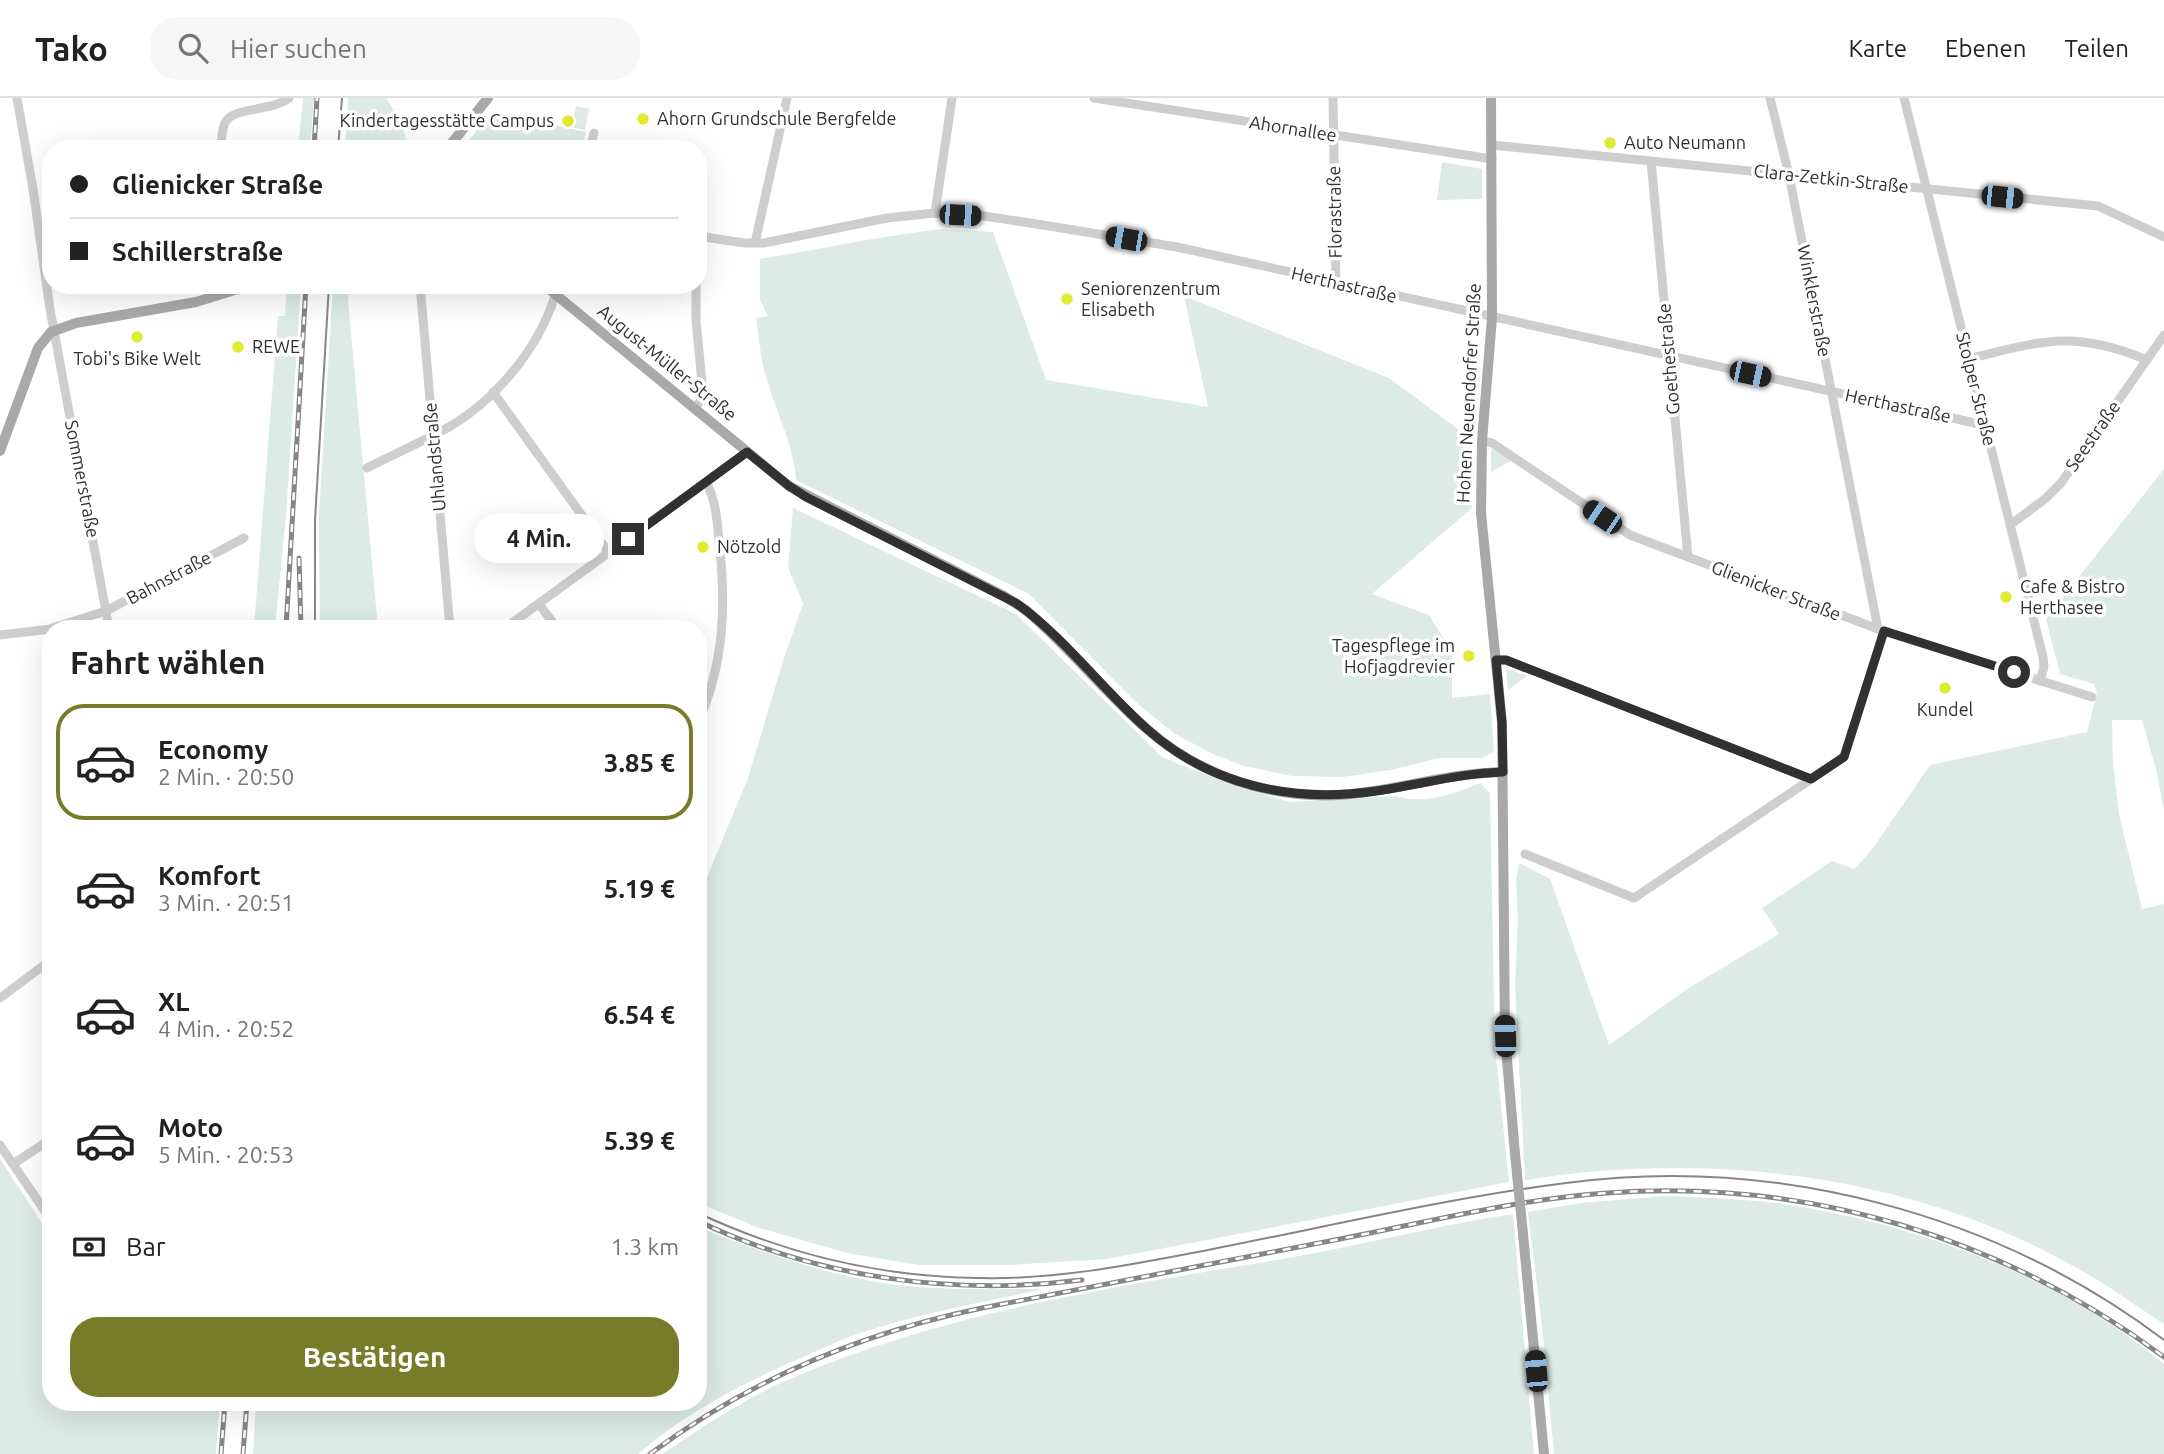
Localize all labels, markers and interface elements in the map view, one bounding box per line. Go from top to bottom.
search box [150,17,640,80]
icon: search [174,29,212,67]
text: Tako [35,30,108,67]
text: Hier suchen [230,34,367,63]
text: Karte [1848,35,1907,62]
text: Ebenen [1945,35,2026,62]
text: Teilen [2064,35,2129,62]
place label: Ahorn Grundschule Bergfelde [657,108,897,128]
place label: Kindertagesstätte Campus [340,110,554,130]
marker: Ahorn Grundschule Bergfelde [635,111,651,127]
street label: Ahornallee [1248,111,1338,145]
marker: Kindertagesstätte Campus [560,113,576,129]
place label: Auto Neumann [1624,132,1746,152]
marker: Auto Neumann [1602,135,1618,151]
street label: Clara-Zetkin-Straße [1753,160,1910,196]
street label: Florastraße [1323,166,1345,258]
text: Glienicker Straße [112,170,323,199]
car [1981,184,2024,210]
car [939,203,982,227]
car [1104,225,1149,253]
text: Schillerstraße [112,237,283,266]
street label: Winklerstraße [1794,243,1836,359]
street label: Herthastraße [1290,262,1399,306]
place label: Seniorenzentrum Elisabeth [1081,278,1221,319]
street label: Hohen Neuendorfer Straße [1452,283,1484,503]
marker: Seniorenzentrum Elisabeth [1059,291,1075,307]
street label: August-Müller-Straße [594,300,741,424]
street label: Goethestraße [1653,303,1683,415]
marker: Tobi's Bike Welt [129,329,145,345]
street label: Stolper Straße [1953,330,2001,448]
place label: REWE [252,336,300,356]
marker: REWE [230,339,246,355]
place label: Tobi's Bike Welt [73,348,201,368]
car [1728,359,1773,389]
street label: Herthastraße [1843,384,1953,426]
street label: Seestraße [2061,396,2124,474]
street label: Uhlandstraße [419,402,449,512]
street label: Sommerstraße [62,418,104,539]
car [1579,497,1626,537]
callout: 4 Min. [474,514,604,564]
route end [612,523,644,555]
text: 4 Min. [507,526,571,551]
place label: Nötzold [717,536,781,556]
marker: Nötzold [695,539,711,555]
street label: Bahnstraße [123,546,214,608]
street label: Glienicker Straße [1709,556,1844,624]
place label: Cafe & Bistro Herthasee [2020,576,2125,617]
marker: Cafe & Bistro Herthasee [1998,589,2014,605]
place label: Tagespflege im Hofjagdrevier [1332,635,1455,676]
text: Fahrt wählen [70,644,265,680]
marker: Tagespflege im Hofjagdrevier [1461,648,1477,664]
route start [1998,656,2030,688]
marker: Kundel [1937,680,1953,696]
place label: Kundel [1917,699,1974,719]
icon: car [74,731,137,794]
text: Economy [158,735,268,764]
text: 3.85 € [604,748,675,777]
text: 2 Min. · 20:50 [158,764,294,789]
icon: car [74,857,137,920]
text: Komfort [158,861,261,890]
text: 5.19 € [604,874,675,903]
text: 3 Min. · 20:51 [158,890,294,915]
icon: car [74,983,137,1046]
text: XL [158,987,189,1016]
text: 6.54 € [604,1000,675,1029]
car [1494,1015,1517,1057]
text: 4 Min. · 20:52 [158,1016,294,1041]
icon: car [74,1109,137,1172]
text: Moto [158,1113,223,1142]
text: 5.39 € [604,1126,675,1155]
text: 5 Min. · 20:53 [158,1142,294,1167]
icon: cash [70,1228,108,1266]
text: Bar [126,1232,166,1261]
text: 1.3 km [611,1234,679,1259]
button: Bestätigen [70,1317,679,1397]
car [1524,1349,1549,1393]

